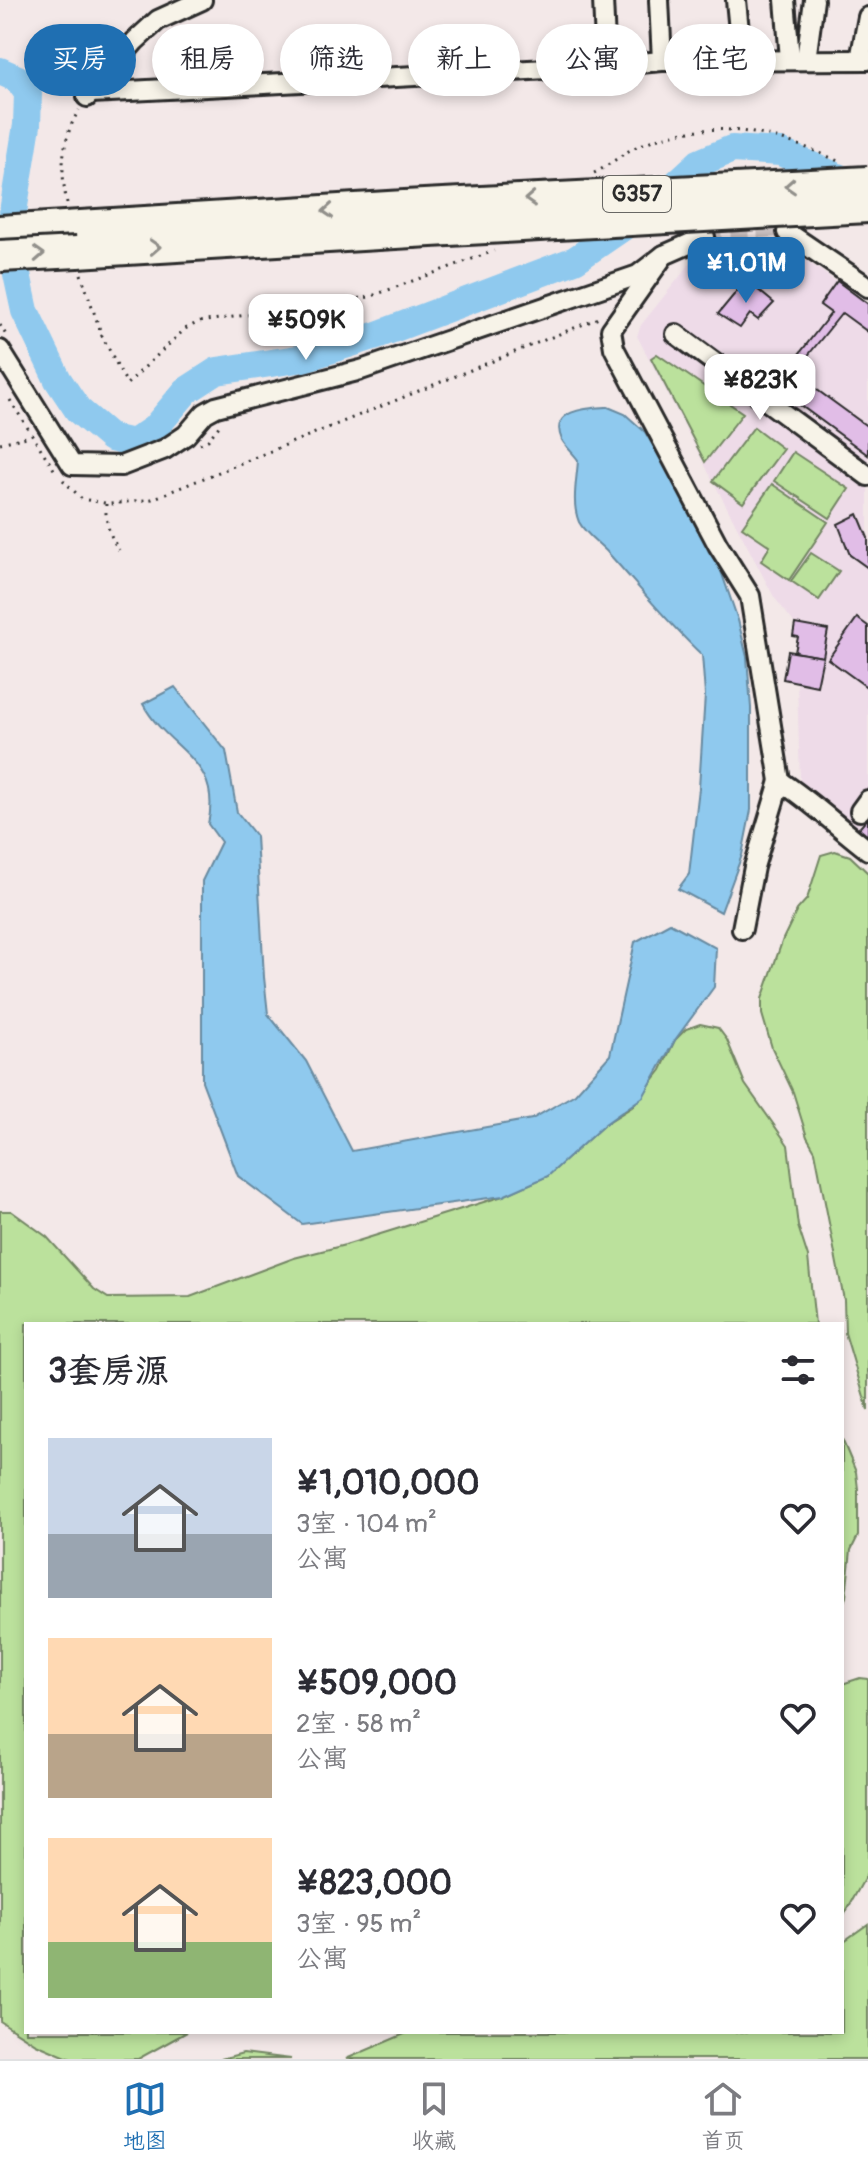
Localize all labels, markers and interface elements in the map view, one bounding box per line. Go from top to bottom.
chip: 买房 [24,24,136,96]
chip: 租房 [152,24,264,96]
chip: 筛选 [280,24,392,96]
chip: 新上 [408,24,520,96]
chip: 公寓 [536,24,648,96]
chip: 住宅 [664,24,776,96]
road number: G357 [603,176,671,212]
one-way arrow [783,177,796,194]
one-way arrow [523,191,536,208]
one-way arrow [321,202,334,219]
pin: ¥1.01M [681,237,811,305]
one-way arrow [149,239,162,256]
one-way arrow [33,246,46,263]
text: ¥1.01M [706,247,786,279]
pin: ¥509K [250,294,362,362]
text: ¥509K [267,304,345,336]
pin: ¥823K [704,354,816,422]
text: ¥823K [722,364,798,396]
icon: filters [776,1348,820,1392]
text: 3套房源 [48,1350,169,1393]
text: ¥1,010,000 [296,1462,480,1505]
icon: home [112,1470,208,1566]
icon: heart [776,1496,820,1540]
text: 3室 · 104 m² [296,1508,437,1540]
text: 公寓 [296,1543,348,1575]
text: ¥509,000 [296,1662,457,1705]
icon: home [112,1670,208,1766]
icon: heart [776,1696,820,1740]
text: 2室 · 58 m² [296,1708,421,1740]
text: 公寓 [296,1743,348,1775]
text: ¥823,000 [296,1862,452,1905]
icon: home [112,1870,208,1966]
icon: heart [776,1896,820,1940]
text: 3室 · 95 m² [296,1908,421,1940]
text: 公寓 [296,1943,348,1975]
tab: 地图 [123,2077,167,2155]
tab: 收藏 [412,2077,456,2155]
tab: 首页 [701,2077,745,2155]

